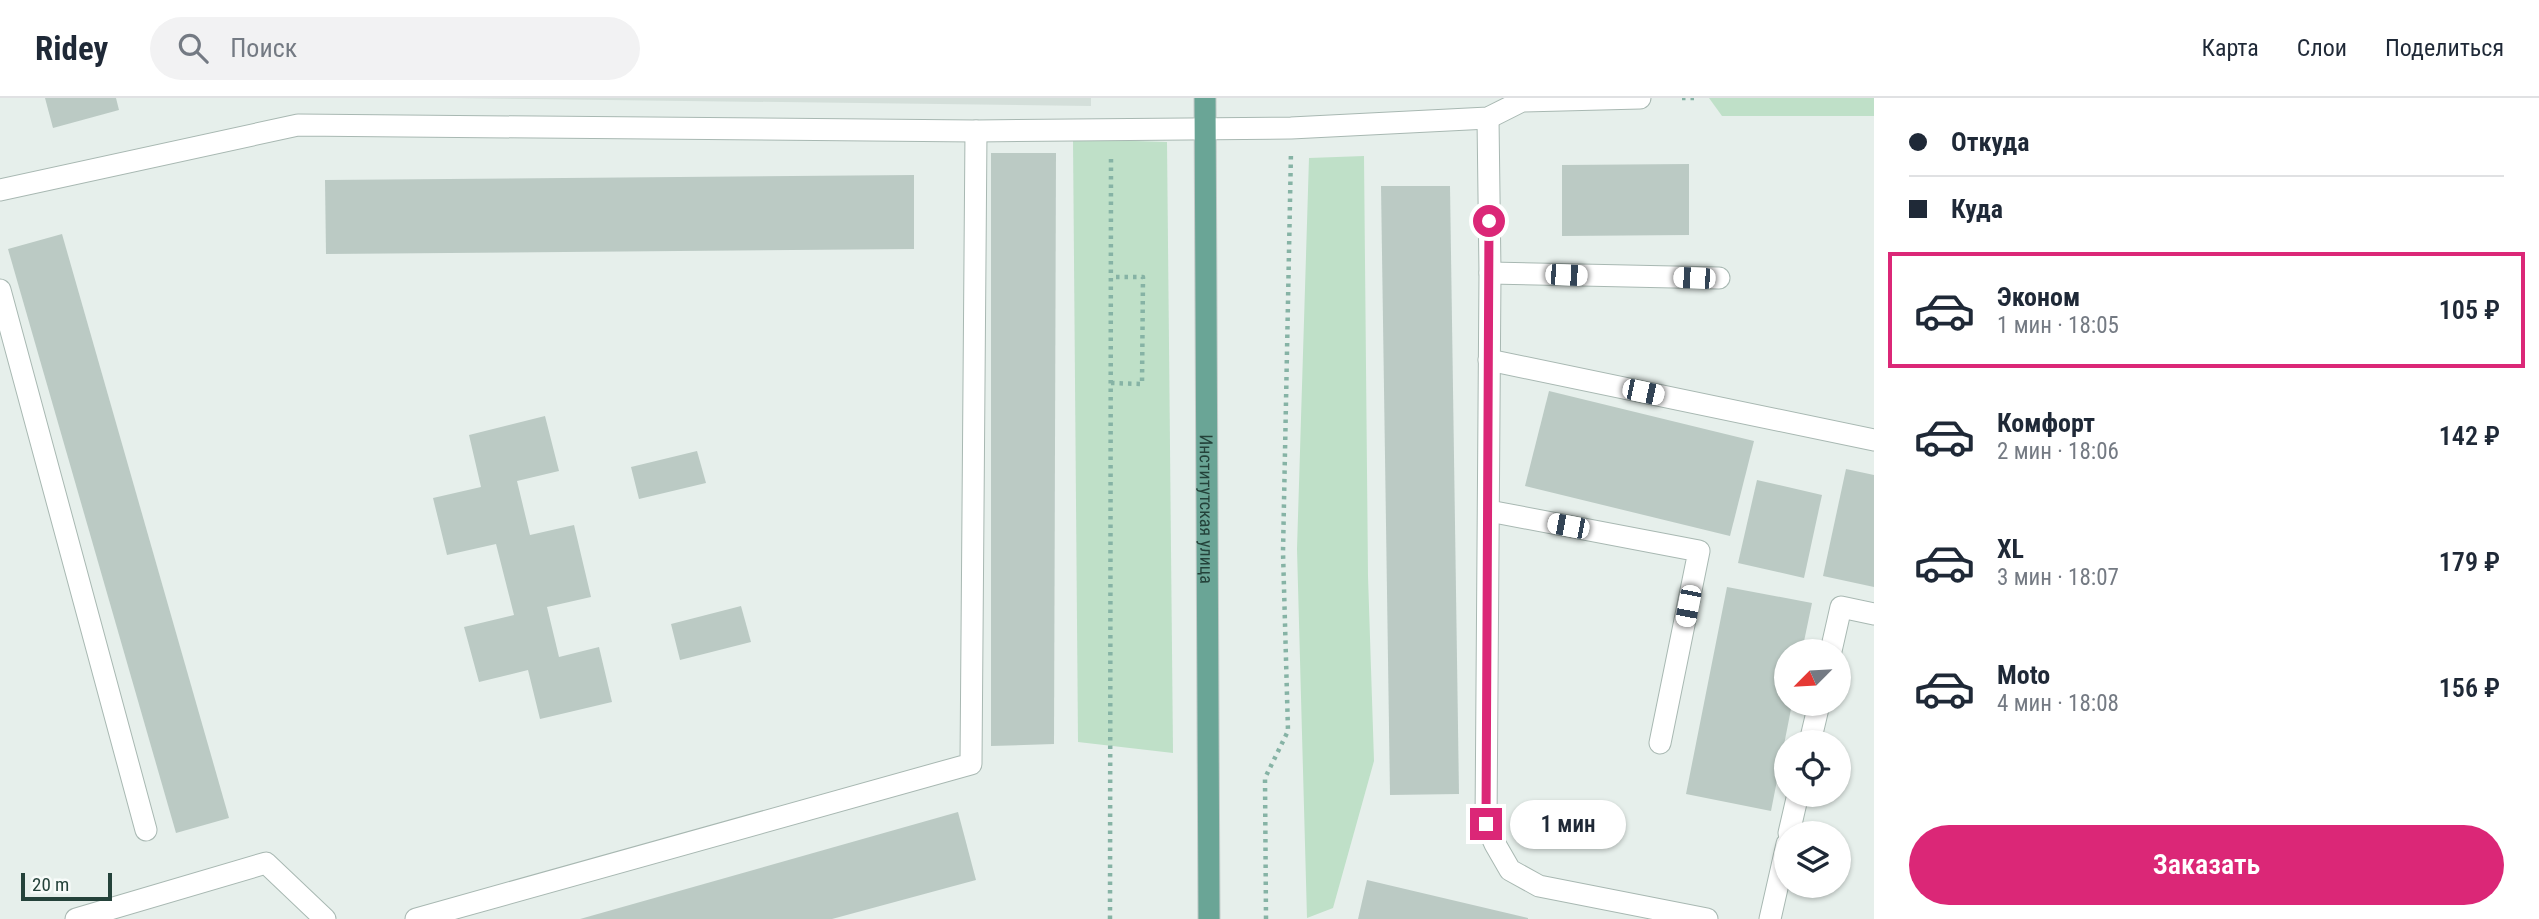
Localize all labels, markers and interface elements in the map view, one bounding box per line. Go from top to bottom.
search box [150,17,640,80]
text: Ridey [35,29,108,68]
icon: search [174,29,212,67]
text: Поиск [230,33,297,63]
text: Карта [2201,34,2259,62]
text: Слои [2297,34,2347,62]
text: Поделиться [2385,34,2504,62]
text: Откуда [1951,127,2029,157]
text: Куда [1951,194,2003,224]
route start [1473,205,1505,237]
car [1545,264,1588,286]
car [1673,267,1716,289]
icon: car [1913,279,1976,342]
text: Эконом [1997,282,2080,312]
text: 105 ₽ [2439,295,2500,325]
text: 1 мин · 18:05 [1997,312,2119,339]
car [1621,377,1666,407]
icon: car [1913,405,1976,468]
text: Комфорт [1997,408,2095,438]
text: 142 ₽ [2439,421,2500,451]
street label: Институтская улица [1196,434,1218,584]
text: 2 мин · 18:06 [1997,438,2119,465]
car [1546,512,1591,540]
icon: car [1913,531,1976,594]
text: XL [1997,534,2024,564]
text: 179 ₽ [2439,547,2500,577]
text: 3 мин · 18:07 [1997,564,2119,591]
car [1674,583,1703,629]
north arrow [1774,639,1852,716]
map controls [1774,639,1851,898]
icon: car [1913,657,1976,720]
text: Moto [1997,660,2050,690]
text: 156 ₽ [2439,673,2500,703]
text: 4 мин · 18:08 [1997,690,2119,717]
button: locate [1774,730,1851,807]
callout: 1 мин [1510,800,1626,848]
route end [1470,808,1502,840]
text: 1 мин [1540,811,1596,838]
button: layers [1774,821,1851,898]
button: Заказать [1909,825,2504,905]
scale bar [21,870,112,902]
text: 20 m [32,873,69,896]

